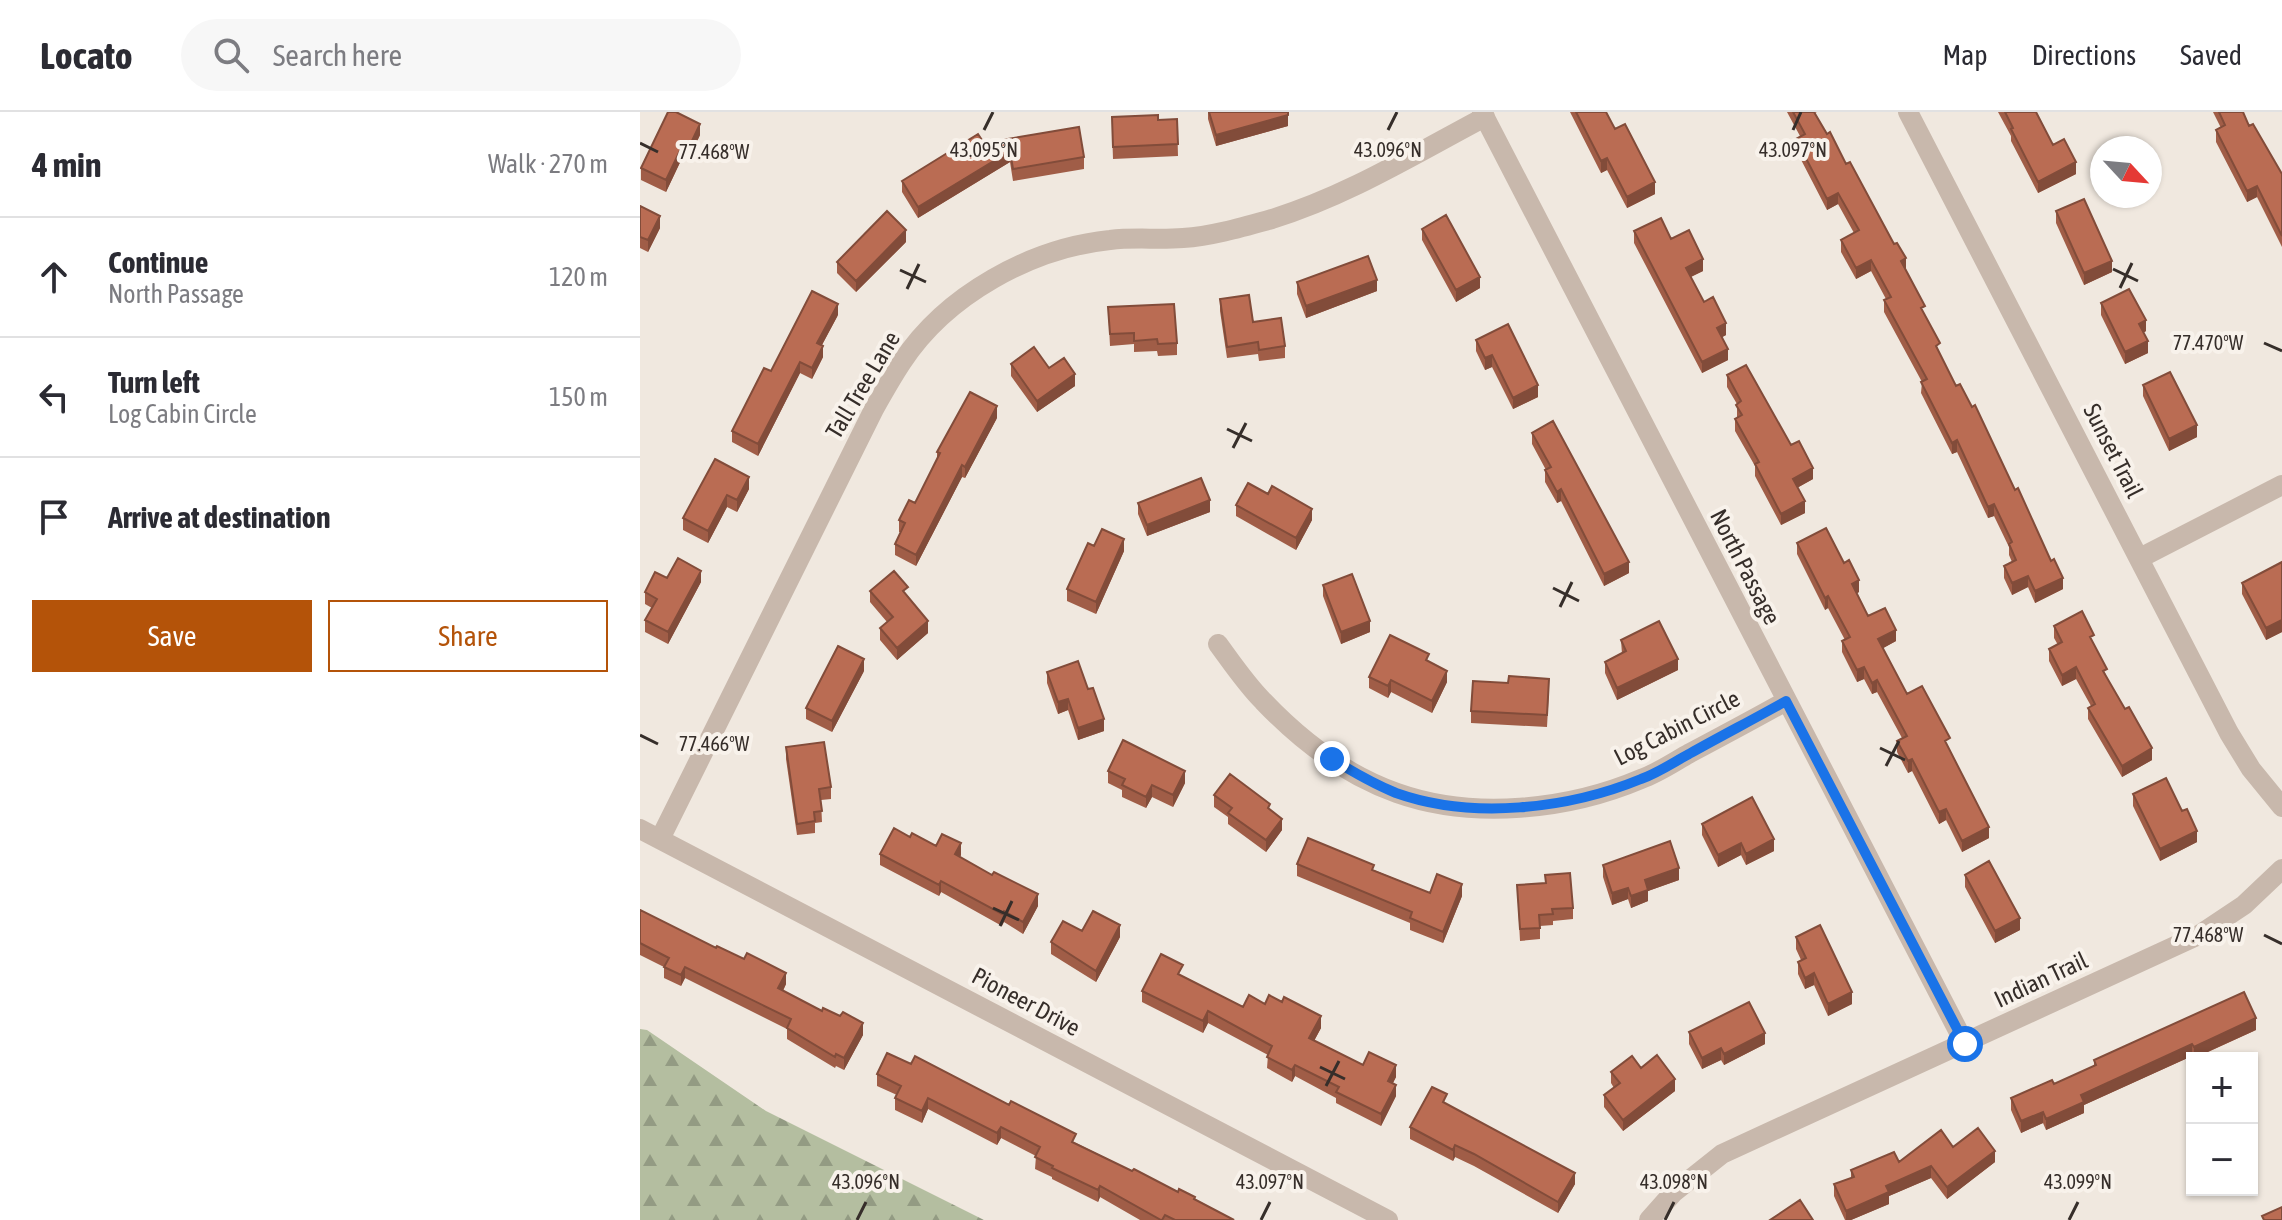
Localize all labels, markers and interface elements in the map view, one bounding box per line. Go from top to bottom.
search box [181,19,741,91]
icon: search [209,33,253,77]
text: Locato [40,34,133,77]
text: Search here [273,38,402,72]
text: Map [1943,39,1988,71]
text: Directions [2032,39,2136,71]
text: Saved [2180,39,2242,71]
north arrow [2090,136,2162,208]
text: 43.095°N [950,138,1018,161]
text: 43.096°N [1354,138,1422,161]
text: 43.097°N [1759,138,1827,161]
text: 77.468°W [679,140,750,163]
text: 4 min [32,145,101,184]
text: Walk · 270 m [488,149,608,179]
text: Continue [108,245,208,279]
icon: ahead [32,255,76,299]
text: 120 m [549,262,608,292]
text: North Passage [108,279,244,309]
street label: Tall Tree Lane [820,326,905,443]
text: 77.470°W [2173,331,2244,354]
text: Turn left [108,365,200,399]
icon: left [32,375,76,419]
text: 150 m [549,382,608,412]
text: Log Cabin Circle [108,399,257,429]
street label: Sunset Trail [2078,399,2149,503]
icon: arrive [32,495,76,539]
text: Arrive at destination [108,500,330,534]
street label: North Passage [1705,505,1786,629]
button: Save [32,600,312,672]
button: Share [328,600,608,672]
street label: Log Cabin Circle [1609,684,1744,771]
text: 77.466°W [679,732,750,755]
route end [1314,741,1350,777]
text: 77.468°W [2173,923,2244,946]
street label: Indian Trail [1990,946,2092,1013]
street label: Pioneer Drive [968,962,1085,1041]
route start [1947,1026,1983,1062]
map controls [2186,1052,2258,1196]
button: + [2186,1052,2258,1124]
button: − [2186,1124,2258,1196]
text: 43.096°N [832,1170,900,1193]
text: 43.097°N [1236,1170,1304,1193]
text: 43.098°N [1640,1170,1708,1193]
text: 43.099°N [2044,1170,2112,1193]

